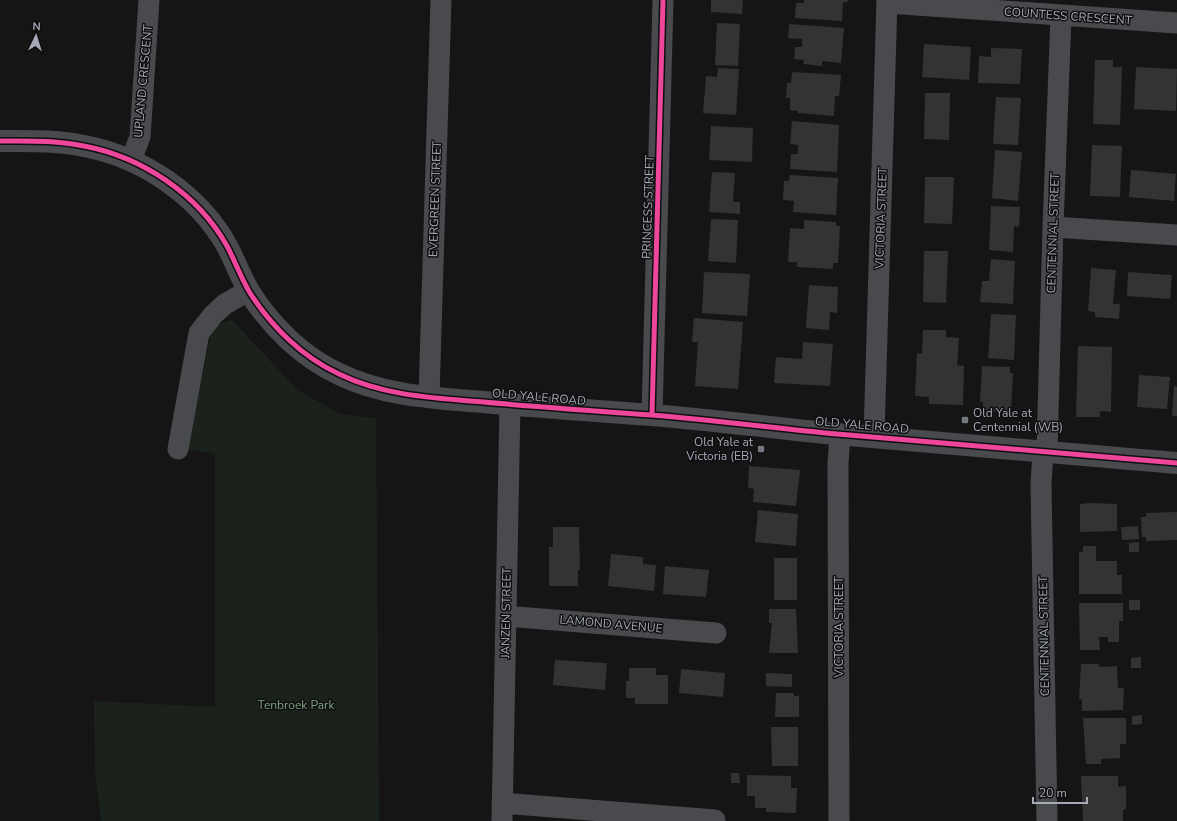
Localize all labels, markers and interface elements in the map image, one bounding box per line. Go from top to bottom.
street label: COUNTESS CRESCENT [1004,4,1133,29]
north arrow [16,16,56,56]
text: N [32,19,41,34]
street label: UPLAND CRESCENT [130,23,156,138]
street label: EVERGREEN STREET [425,140,445,257]
street label: PRINCESS STREET [638,154,658,259]
street label: VICTORIA STREET [871,166,891,270]
street label: CENTENNIAL STREET [1043,172,1063,294]
street label: OLD YALE ROAD [491,385,587,409]
place label: Old Yale at Centennial (WB) [973,405,1063,435]
street label: OLD YALE ROAD [814,413,910,437]
marker: Old Yale at Centennial (WB) [960,415,970,425]
place label: Old Yale at Victoria (EB) [685,434,754,464]
marker: Old Yale at Victoria (EB) [756,444,766,454]
street label: JANZEN STREET [497,567,515,660]
street label: VICTORIA STREET [831,575,847,679]
street label: CENTENNIAL STREET [1035,575,1053,697]
street label: LAMOND AVENUE [559,612,663,636]
park label: Tenbroek Park [258,697,335,713]
scale bar [1033,779,1087,805]
text: 20 m [1039,785,1067,801]

